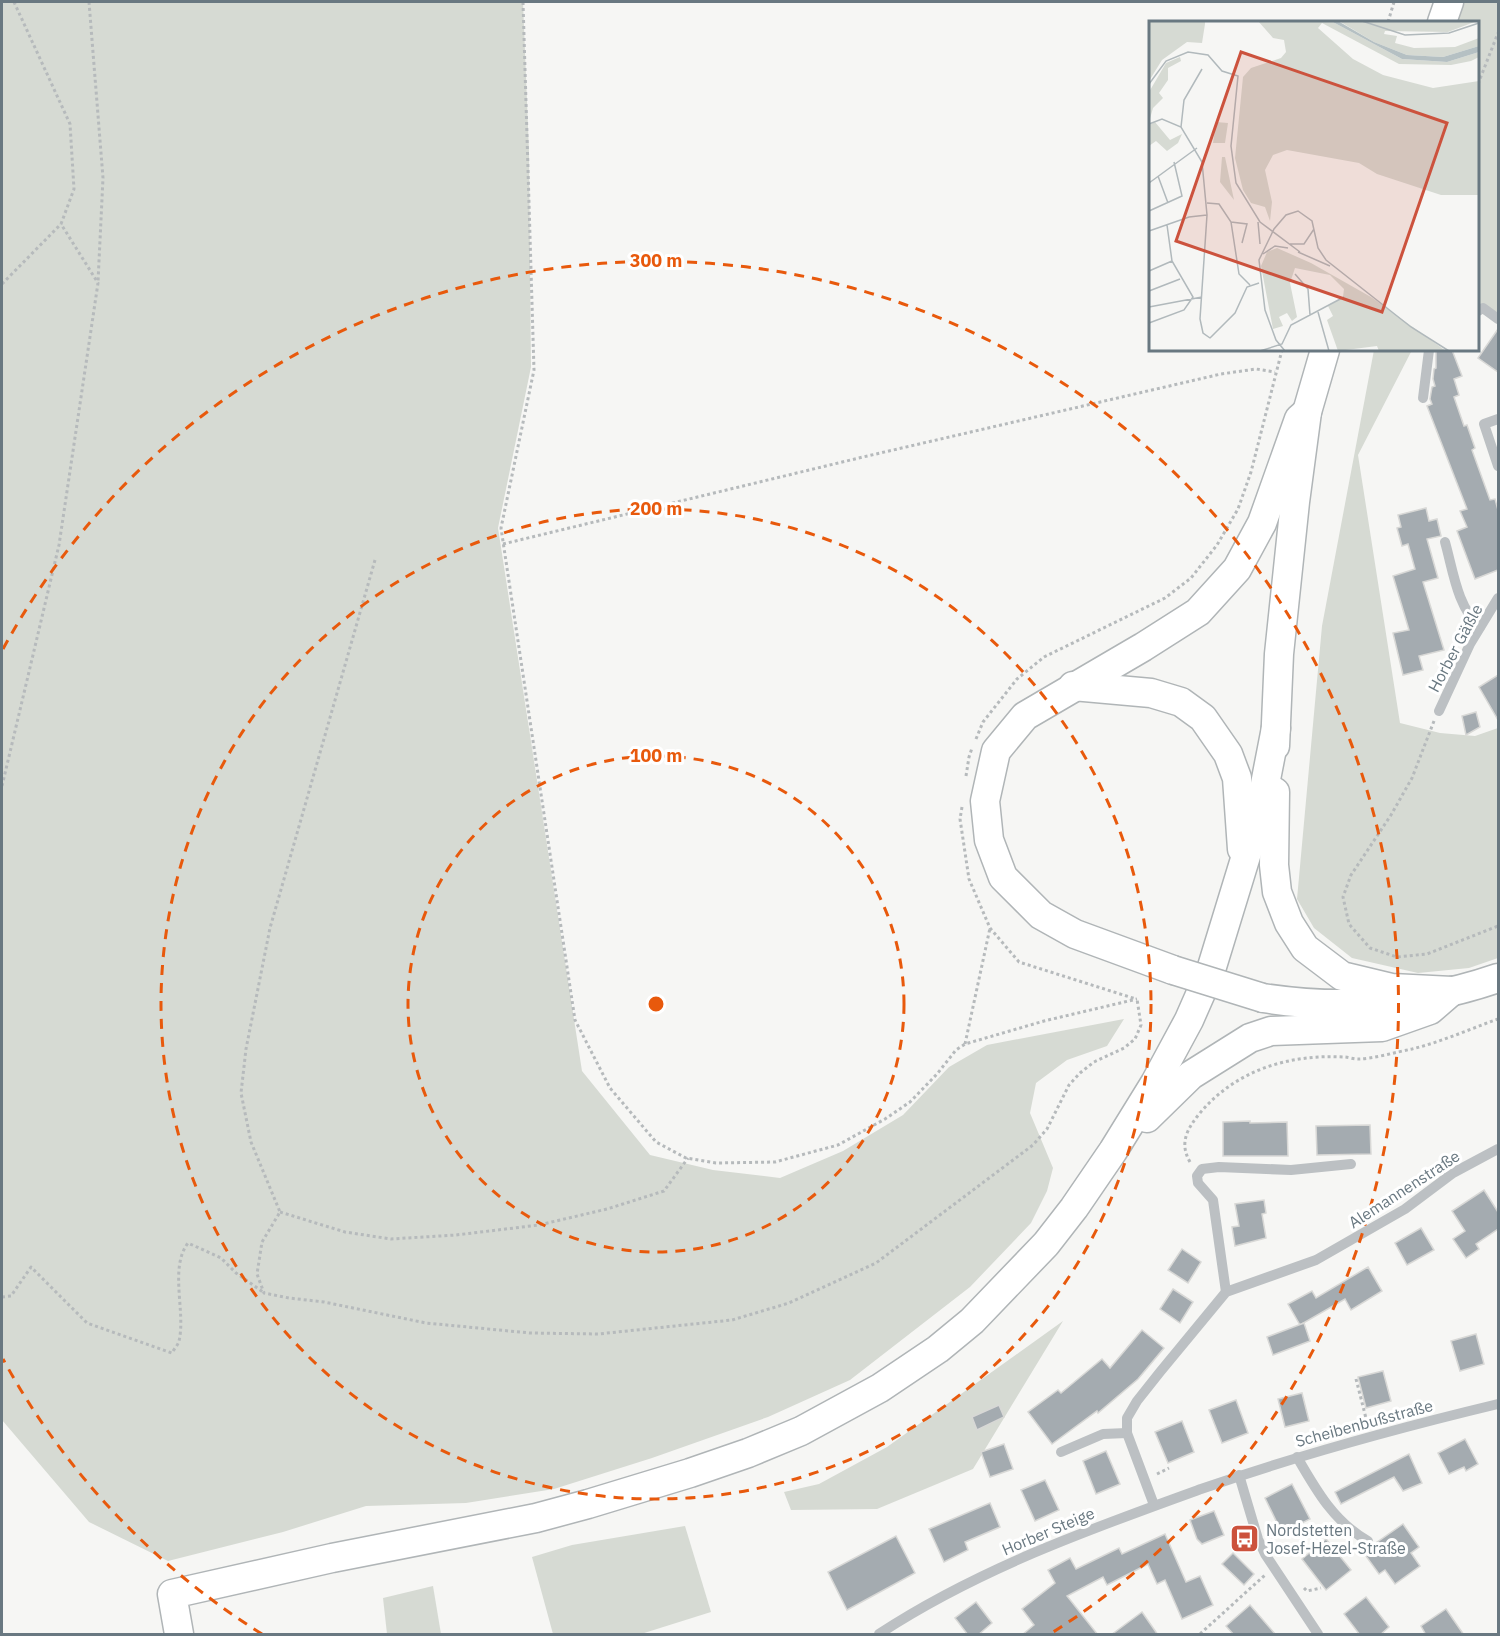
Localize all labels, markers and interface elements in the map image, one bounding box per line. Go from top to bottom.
inset map [1149,21,1479,351]
text: 300 m [630,249,682,272]
text: 200 m [630,497,682,520]
street label: Horber Gäßle [1423,600,1487,695]
text: 100 m [630,744,682,767]
centre of rings [646,994,666,1014]
street label: Alemannenstraße [1345,1145,1464,1232]
street label: Scheibenbußstraße [1293,1395,1435,1451]
street label: Horber Steige [999,1502,1097,1559]
place label: Nordstetten Josef-Hezel-Straße [1266,1520,1406,1558]
bus stop icon: Nordstetten Josef-Hezel-Straße [1229,1523,1261,1555]

